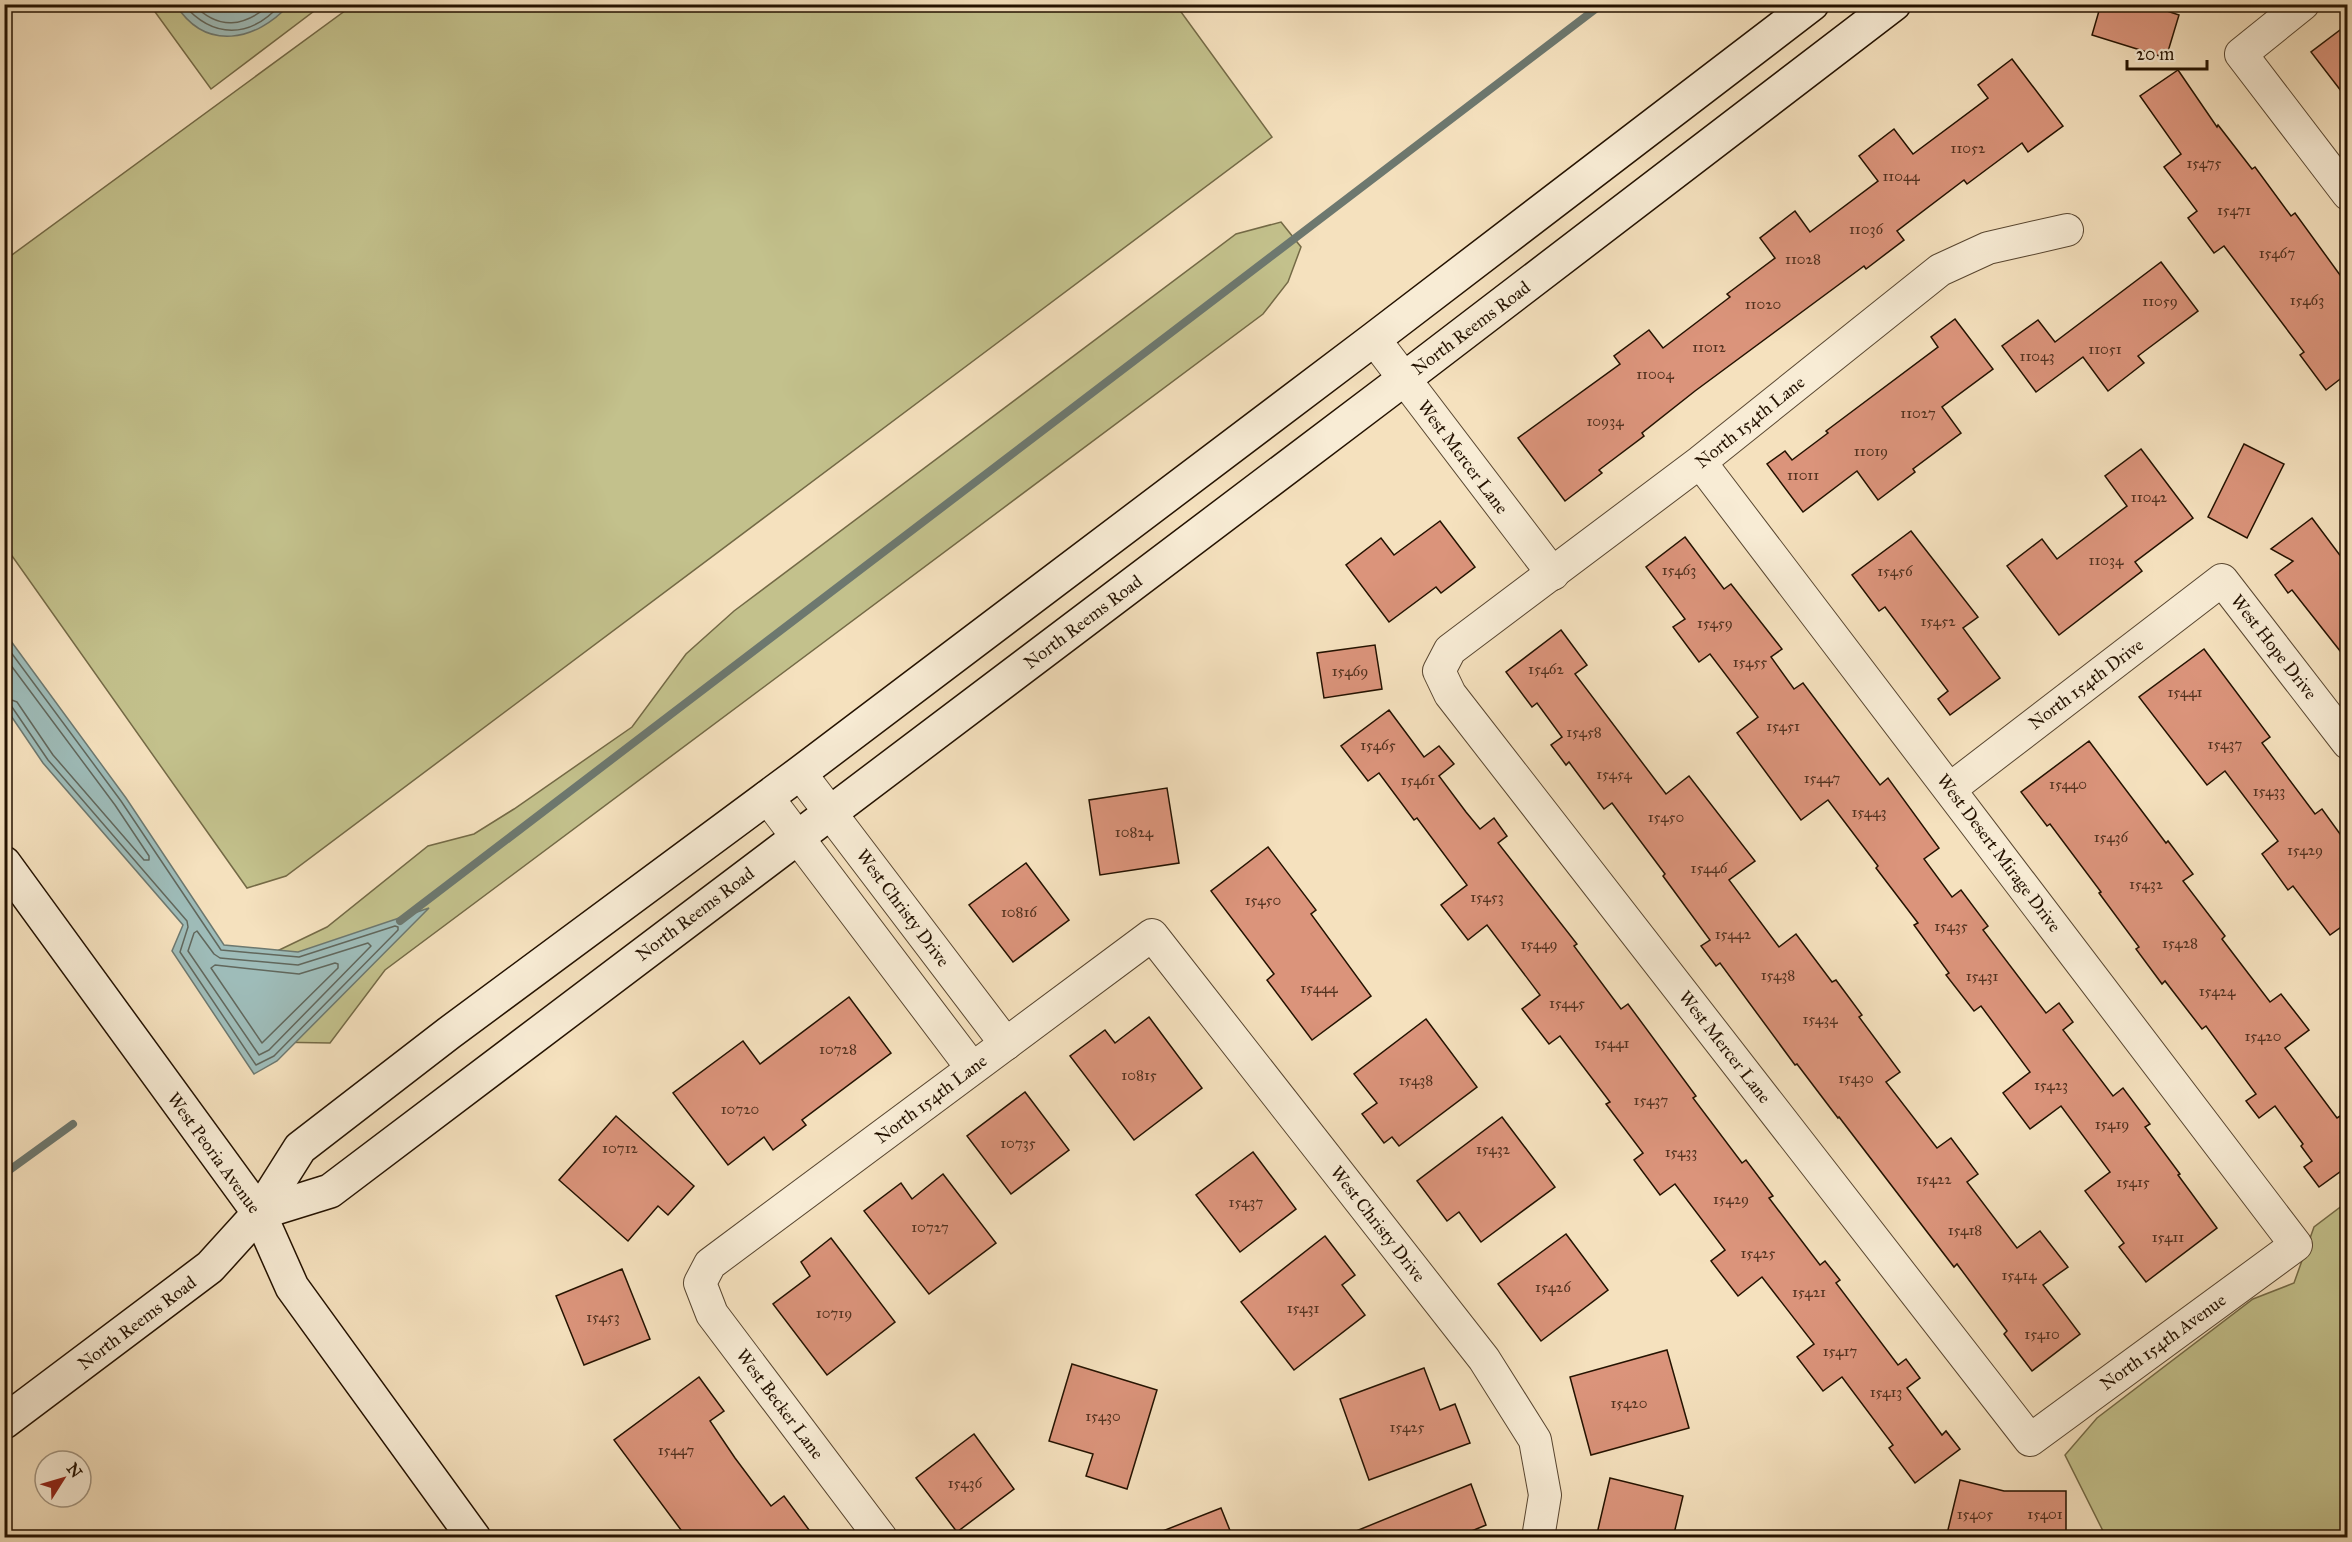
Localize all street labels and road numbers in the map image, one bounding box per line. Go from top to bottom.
street label: North Reems Road [1407,276,1535,380]
street label: North 154th Lane [1691,371,1809,473]
street label: West Mercer Lane [1413,396,1513,518]
street label: North Reems Road [1019,570,1147,674]
street label: West Hope Drive [2226,590,2322,704]
street label: North 154th Drive [2024,634,2148,734]
street label: West Desert Mirage Drive [1931,769,2066,937]
street label: West Christy Drive [852,845,954,971]
street label: North Reems Road [631,862,759,966]
street label: West Mercer Lane [1674,986,1776,1108]
street label: North 154th Lane [871,1050,991,1148]
street label: West Peoria Avenue [163,1088,265,1218]
street label: West Christy Drive [1326,1161,1430,1287]
street label: North Reems Road [73,1271,201,1375]
street label: North 154th Avenue [2096,1289,2230,1395]
street label: West Becker Lane [731,1345,829,1463]

